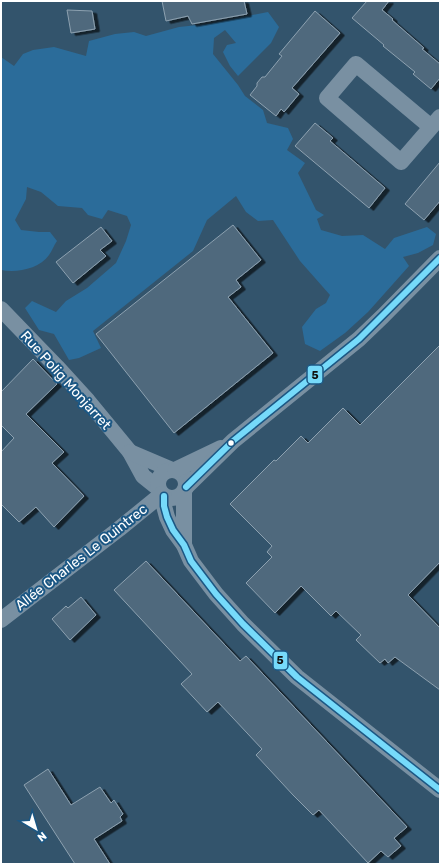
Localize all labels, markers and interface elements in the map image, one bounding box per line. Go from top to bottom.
street label: Rue Polig Monjarret [17,327,115,434]
line badge: 5 [307,365,323,384]
text: 5 [311,369,319,382]
unlabelled marker [226,438,236,448]
street label: Allée Charles Le Quintrec [12,500,151,614]
line badge: 5 [273,651,288,670]
text: 5 [276,654,284,667]
north arrow [16,809,56,849]
text: N [35,829,49,844]

